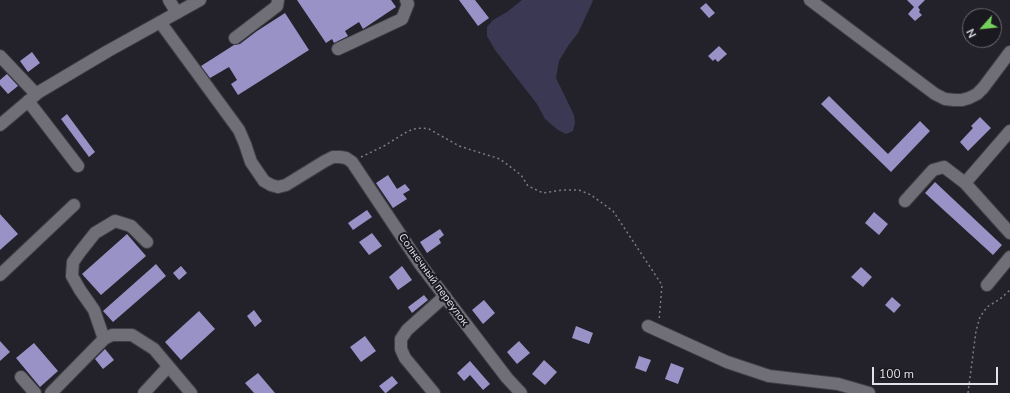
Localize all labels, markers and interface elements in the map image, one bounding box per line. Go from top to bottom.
north arrow [962,8,1002,48]
text: N [963,26,980,40]
street label: Солнечный переулок [395,231,471,329]
scale bar [874,359,1000,385]
text: 100 m [879,366,914,382]

